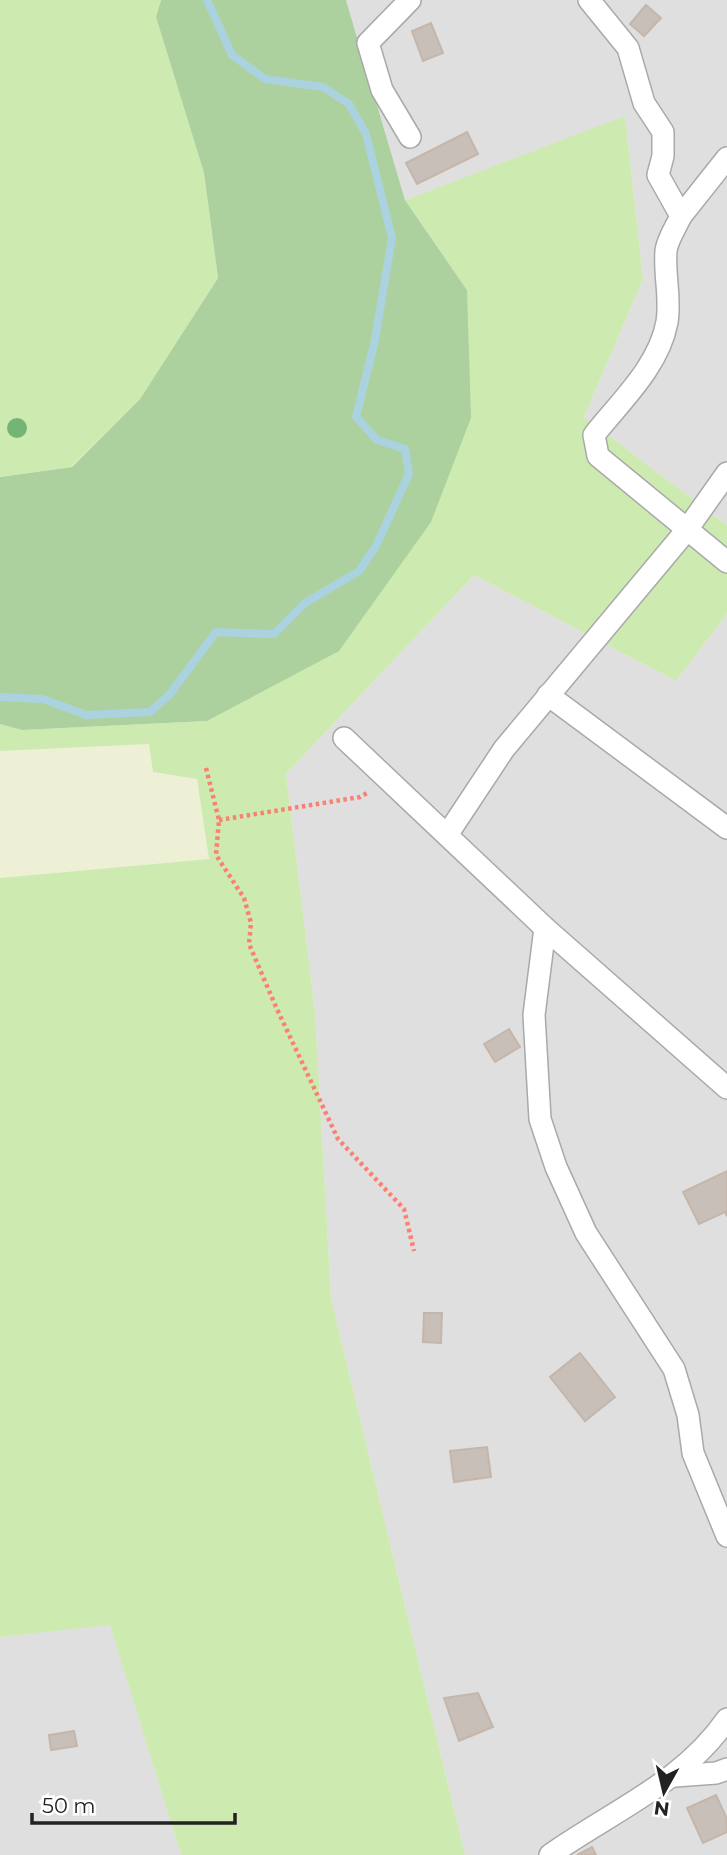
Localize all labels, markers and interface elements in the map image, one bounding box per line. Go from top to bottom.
north arrow [629,1757,699,1827]
scale bar [32,1782,234,1826]
text: 50 m [42,1793,96,1818]
text: N [652,1796,671,1821]

